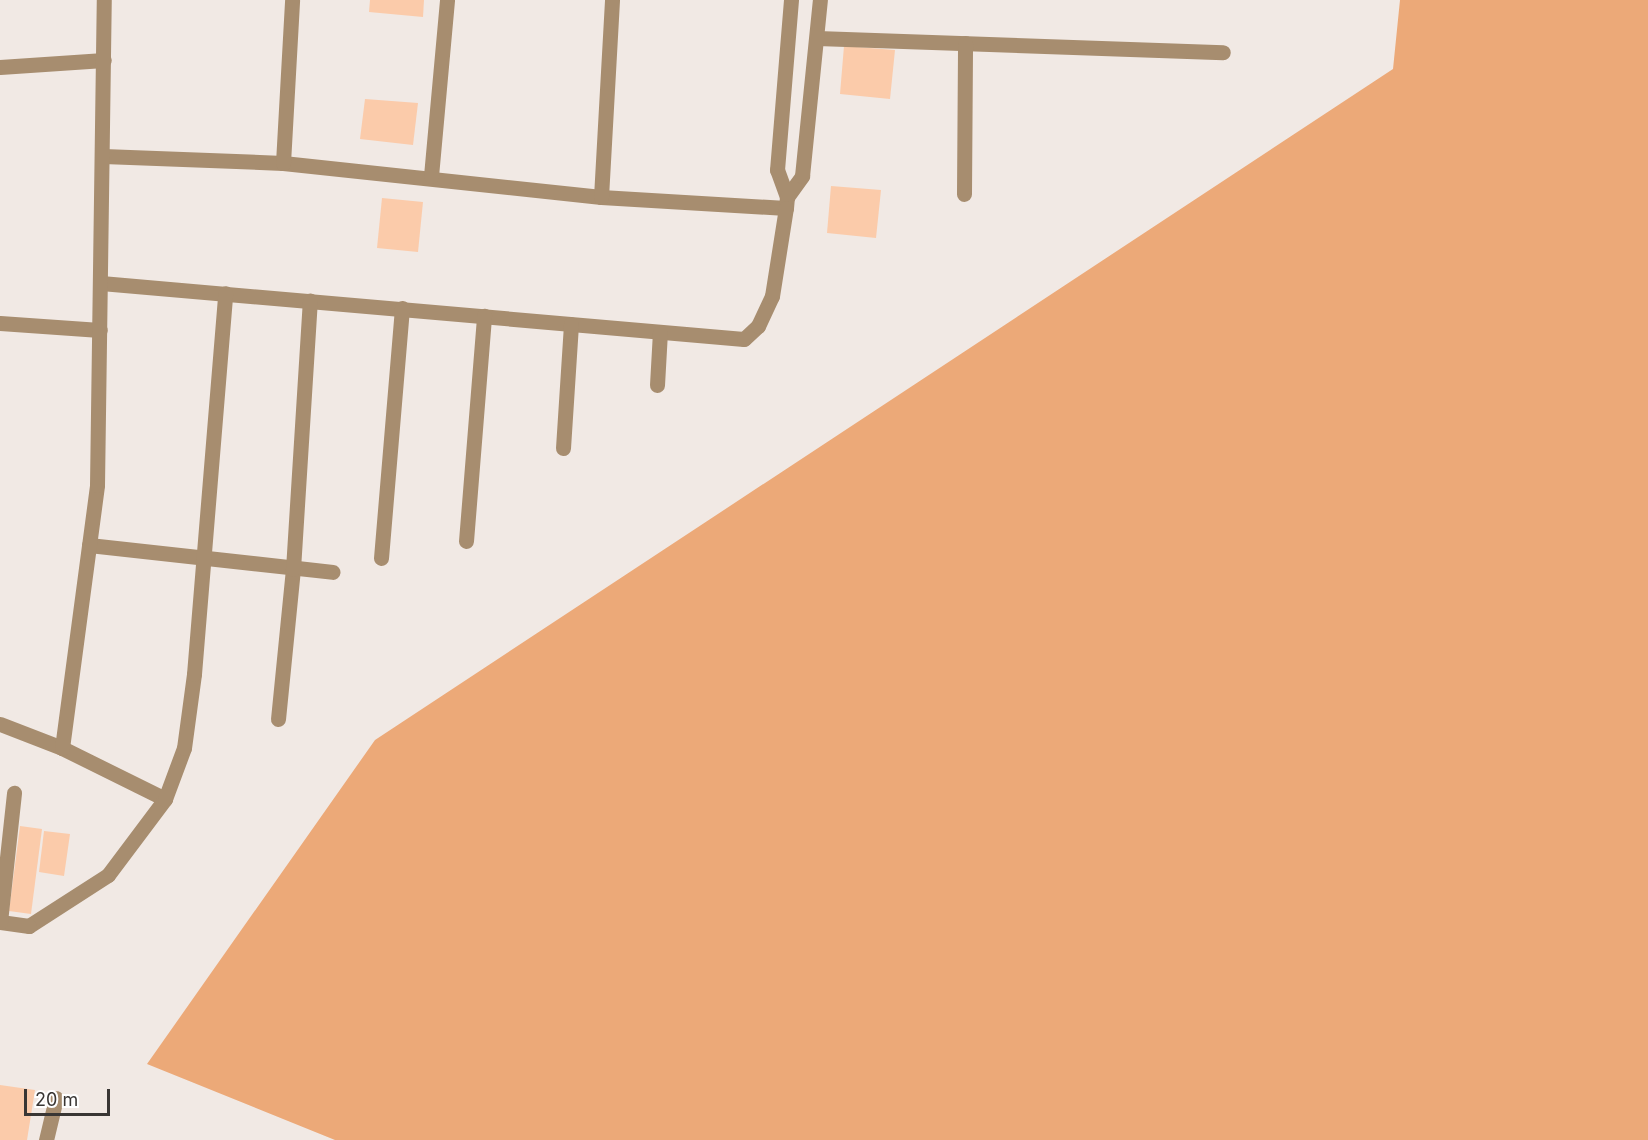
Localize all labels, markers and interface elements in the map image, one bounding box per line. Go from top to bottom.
scale bar [27,1077,112,1115]
text: 20 m [35,1089,78,1110]

